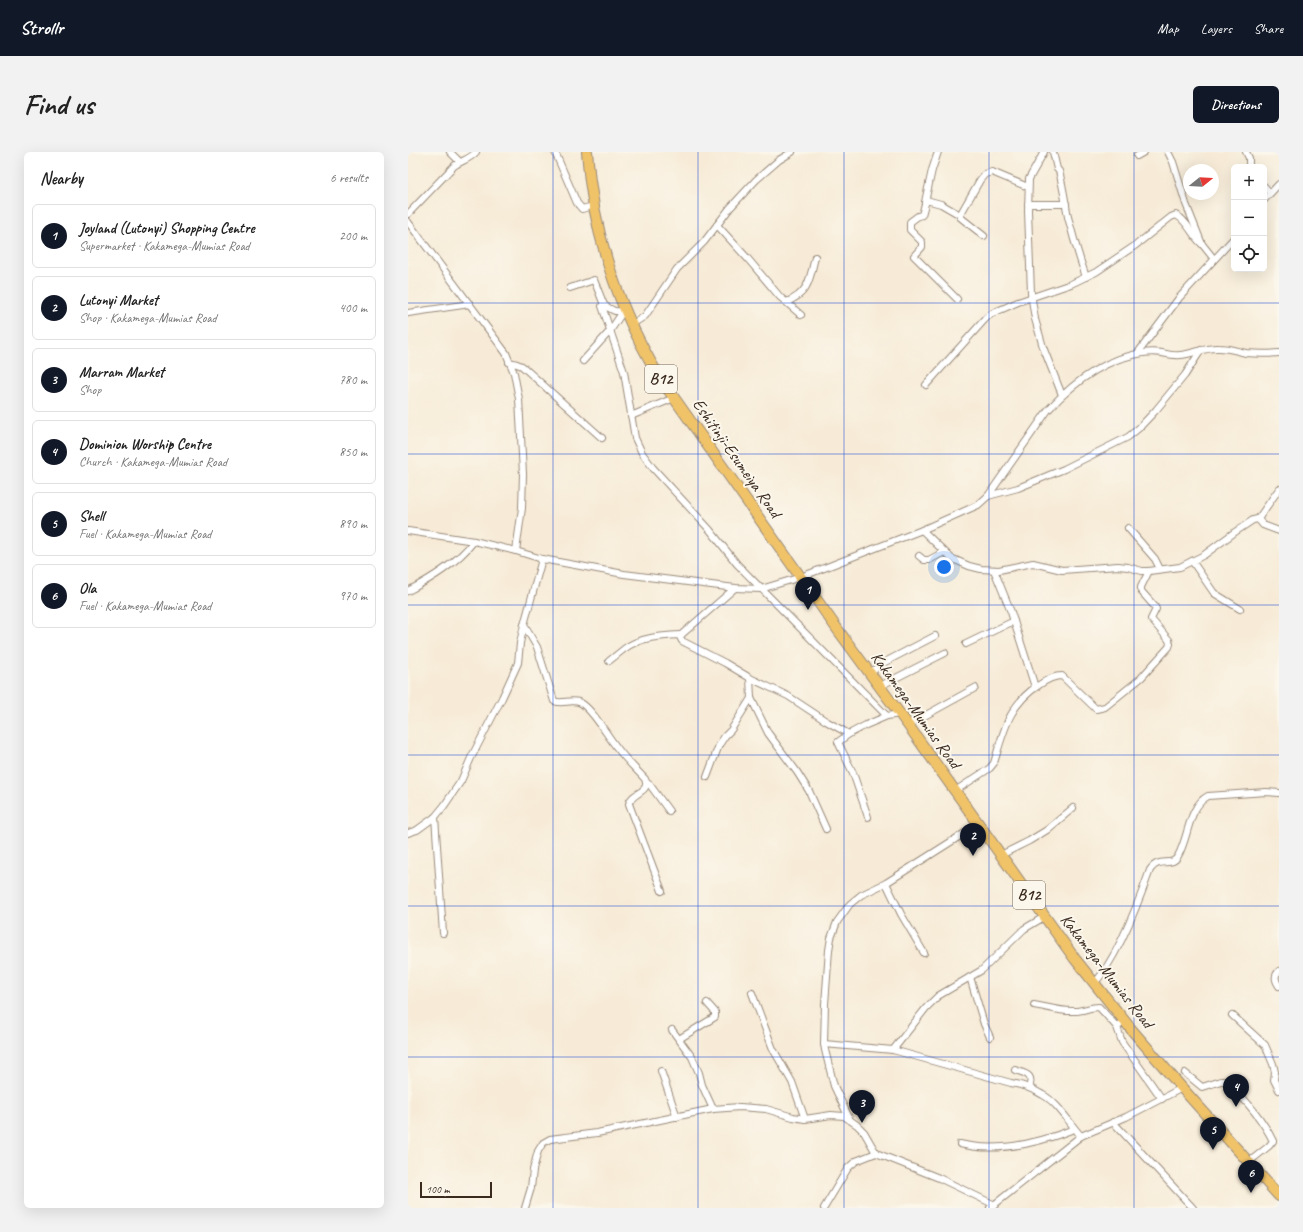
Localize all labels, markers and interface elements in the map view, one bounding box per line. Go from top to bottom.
text: Strollr [20,16,63,40]
text: Map [1157,20,1179,37]
text: Layers [1201,20,1232,37]
text: Share [1254,20,1283,37]
button: Directions [1193,86,1279,123]
text: Find us [24,87,94,122]
north arrow [1183,164,1219,200]
map controls [1231,164,1267,272]
button: + [1231,164,1267,200]
text: Nearby [40,168,83,189]
text: 6 results [330,170,368,186]
button: − [1231,200,1267,236]
text: Joyland (Lutonyi) Shopping Centre [79,219,254,238]
text: 1 [51,228,57,244]
text: 200 m [339,228,367,244]
button: locate [1231,236,1267,272]
text: Supermarket · Kakamega-Mumias Road [79,238,250,254]
text: Lutonyi Market [79,291,158,310]
text: 2 [51,300,57,316]
text: 400 m [339,300,367,316]
text: Shop · Kakamega-Mumias Road [79,310,217,326]
text: Marram Market [79,363,164,382]
road number: B12 [645,365,677,393]
text: 3 [51,372,57,388]
text: 780 m [339,372,367,388]
text: Shop [79,382,101,398]
street label: Eshitinji-Esumeiya Road [688,394,787,523]
text: Dominion Worship Centre [79,435,211,454]
text: 4 [51,444,57,460]
text: 850 m [339,444,367,460]
text: Church · Kakamega-Mumias Road [79,454,227,470]
text: Shell [79,507,104,526]
text: 5 [51,516,57,532]
text: 890 m [339,516,367,532]
text: Fuel · Kakamega-Mumias Road [79,526,211,542]
your location [934,557,954,577]
pin: 1 [795,577,821,610]
text: Ola [79,579,96,598]
text: 6 [51,588,57,604]
text: 970 m [339,588,367,604]
text: Fuel · Kakamega-Mumias Road [79,598,211,614]
street label: Kakamega-Mumias Road [866,647,967,775]
pin: 2 [960,823,986,856]
road number: B12 [1013,881,1045,909]
street label: Kakamega-Mumias Road [1056,910,1160,1034]
pin: 4 [1223,1074,1249,1107]
pin: 3 [849,1090,875,1123]
pin: 5 [1200,1117,1226,1150]
pin: 6 [1238,1160,1264,1193]
scale bar [420,1180,492,1199]
text: 100 m [426,1182,450,1196]

